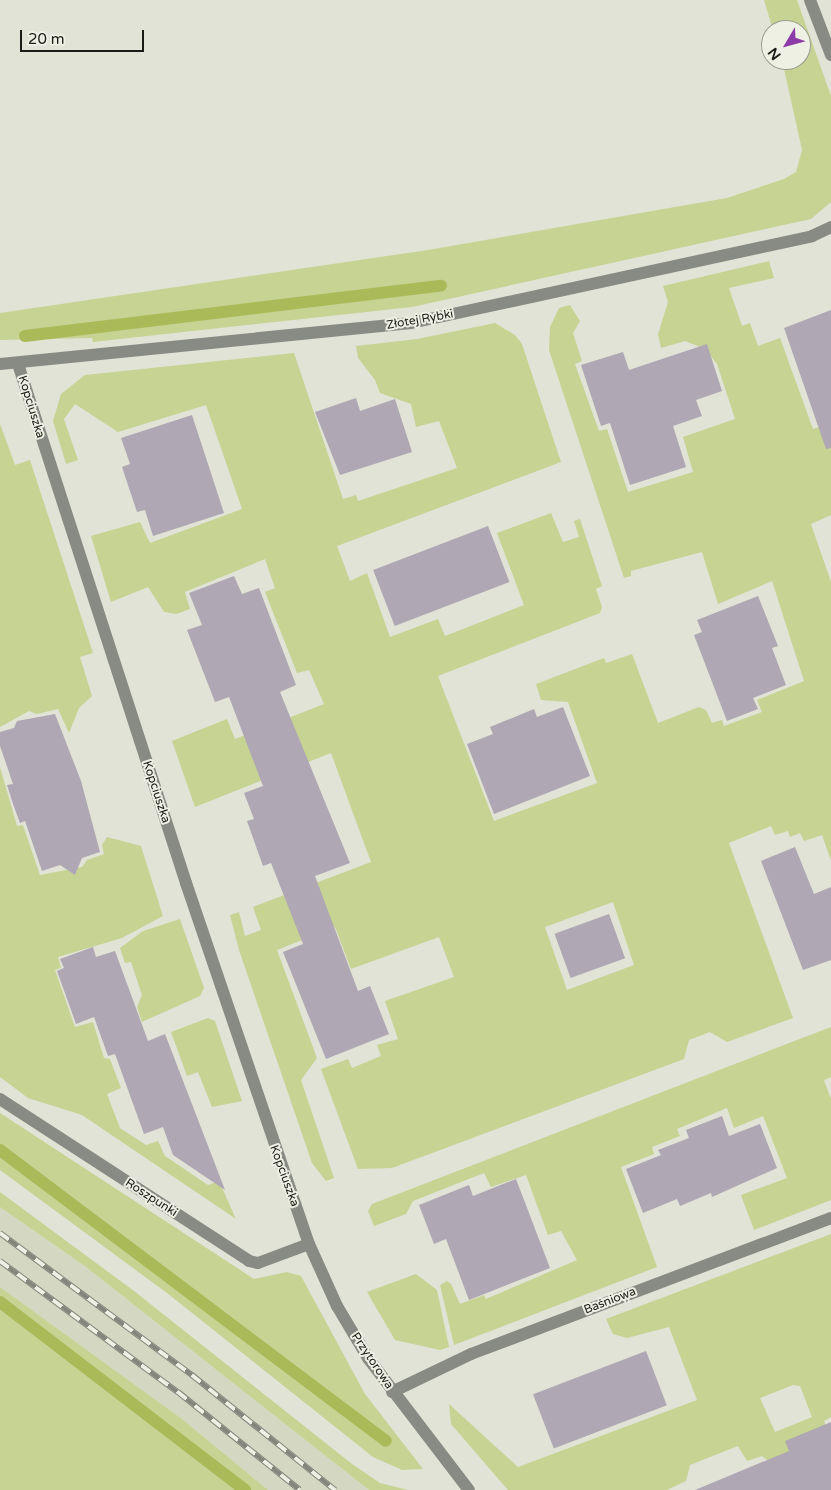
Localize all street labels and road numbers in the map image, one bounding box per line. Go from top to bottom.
street label: Złotej Rybki [385,307,455,333]
street label: Kopciuszka [15,374,47,440]
street label: Kopciuszka [139,759,173,825]
street label: Kopciuszka [266,1143,302,1209]
street label: Roszpunki [122,1176,180,1220]
street label: Baśniowa [582,1285,638,1317]
street label: Przytorowa [348,1330,396,1392]

